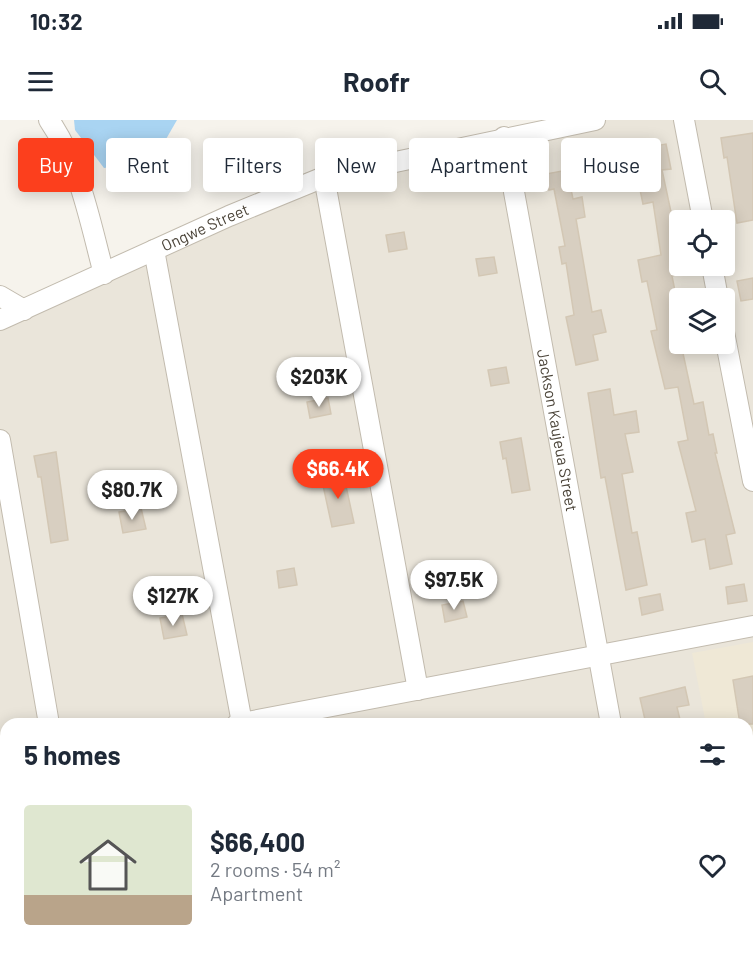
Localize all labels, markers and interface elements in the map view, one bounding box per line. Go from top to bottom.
text: 10:32 [30,8,83,34]
icon: menu [24,65,57,98]
text: Roofr [343,65,410,97]
icon: search [696,65,729,98]
chip: Buy [18,138,94,192]
chip: Rent [106,138,191,192]
chip: Filters [203,138,303,192]
chip: New [315,138,397,192]
chip: Apartment [409,138,549,192]
chip: House [561,138,661,192]
street label: Ongwe Street [158,199,251,255]
map controls [669,210,735,354]
button: locate [669,210,735,276]
button: layers [669,288,735,354]
street label: Jackson Kaujeua Street [534,347,582,513]
pin: $203K [277,357,361,408]
text: $203K [290,364,348,388]
pin: $66.4K [289,449,387,500]
text: $66.4K [307,456,369,480]
pin: $80.7K [83,470,181,521]
text: $80.7K [101,477,163,501]
pin: $97.5K [405,560,503,611]
text: $97.5K [424,567,484,591]
pin: $127K [131,576,215,627]
text: $127K [147,583,199,607]
icon: filters [696,738,729,771]
text: 5 homes [24,739,121,770]
text: $66,400 [210,826,305,857]
icon: home [72,829,144,901]
icon: heart [696,849,729,882]
text: 2 rooms · 54 m² [210,857,340,881]
text: Apartment [210,881,303,905]

